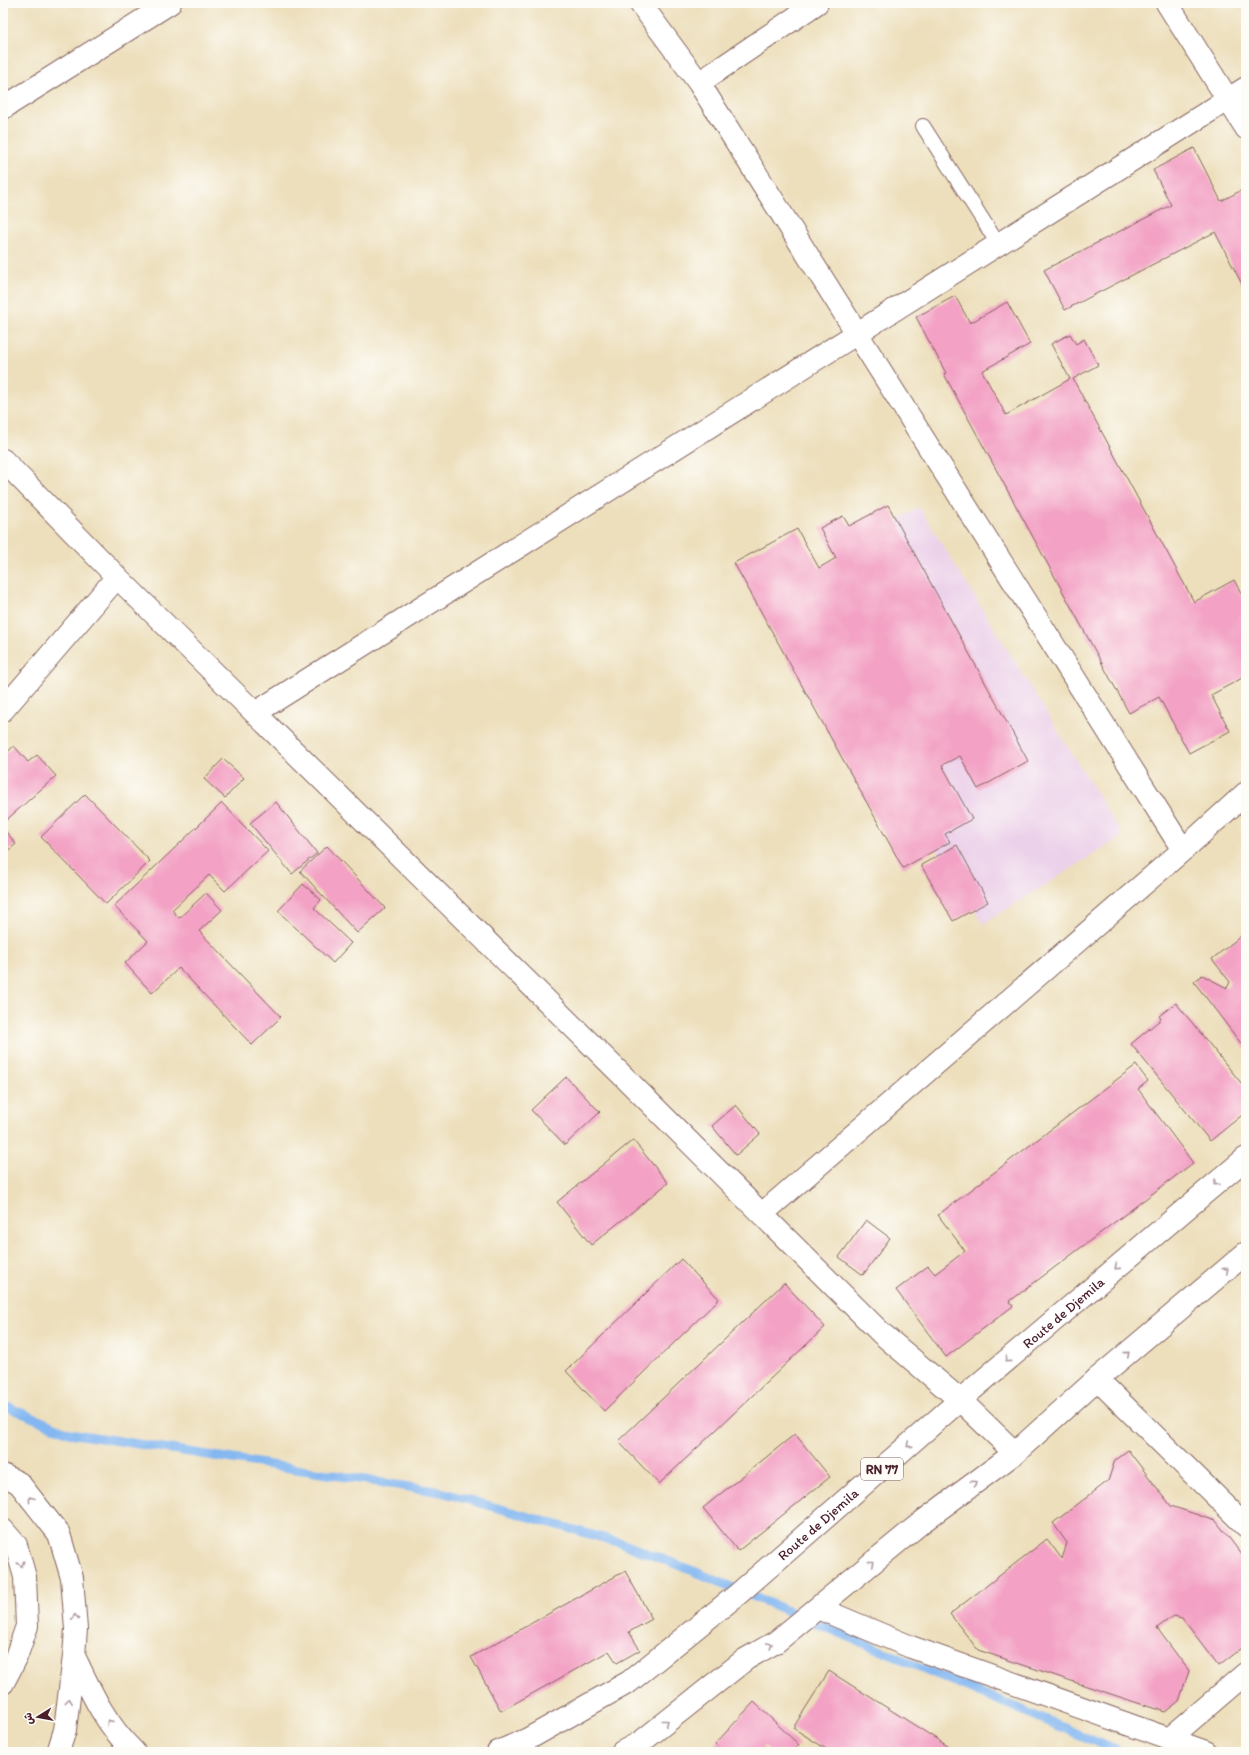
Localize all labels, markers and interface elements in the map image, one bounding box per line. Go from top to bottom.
one-way arrow [1214,1179,1221,1186]
one-way arrow [1114,1263,1122,1270]
one-way arrow [1221,1268,1228,1275]
street label: Route de Djemila [1019,1273,1108,1352]
one-way arrow [1122,1352,1129,1359]
one-way arrow [1005,1356,1012,1363]
one-way arrow [906,1440,913,1447]
road number: RN 77 [861,1458,903,1480]
one-way arrow [970,1480,977,1488]
street label: Route de Djemila [774,1484,862,1564]
one-way arrow [29,1496,36,1503]
one-way arrow [16,1560,25,1567]
one-way arrow [867,1561,874,1568]
one-way arrow [71,1614,80,1620]
one-way arrow [766,1642,773,1649]
north arrow [18,1697,58,1737]
one-way arrow [64,1697,73,1704]
text: ش [21,1712,36,1726]
one-way arrow [106,1719,114,1726]
one-way arrow [662,1720,669,1727]

